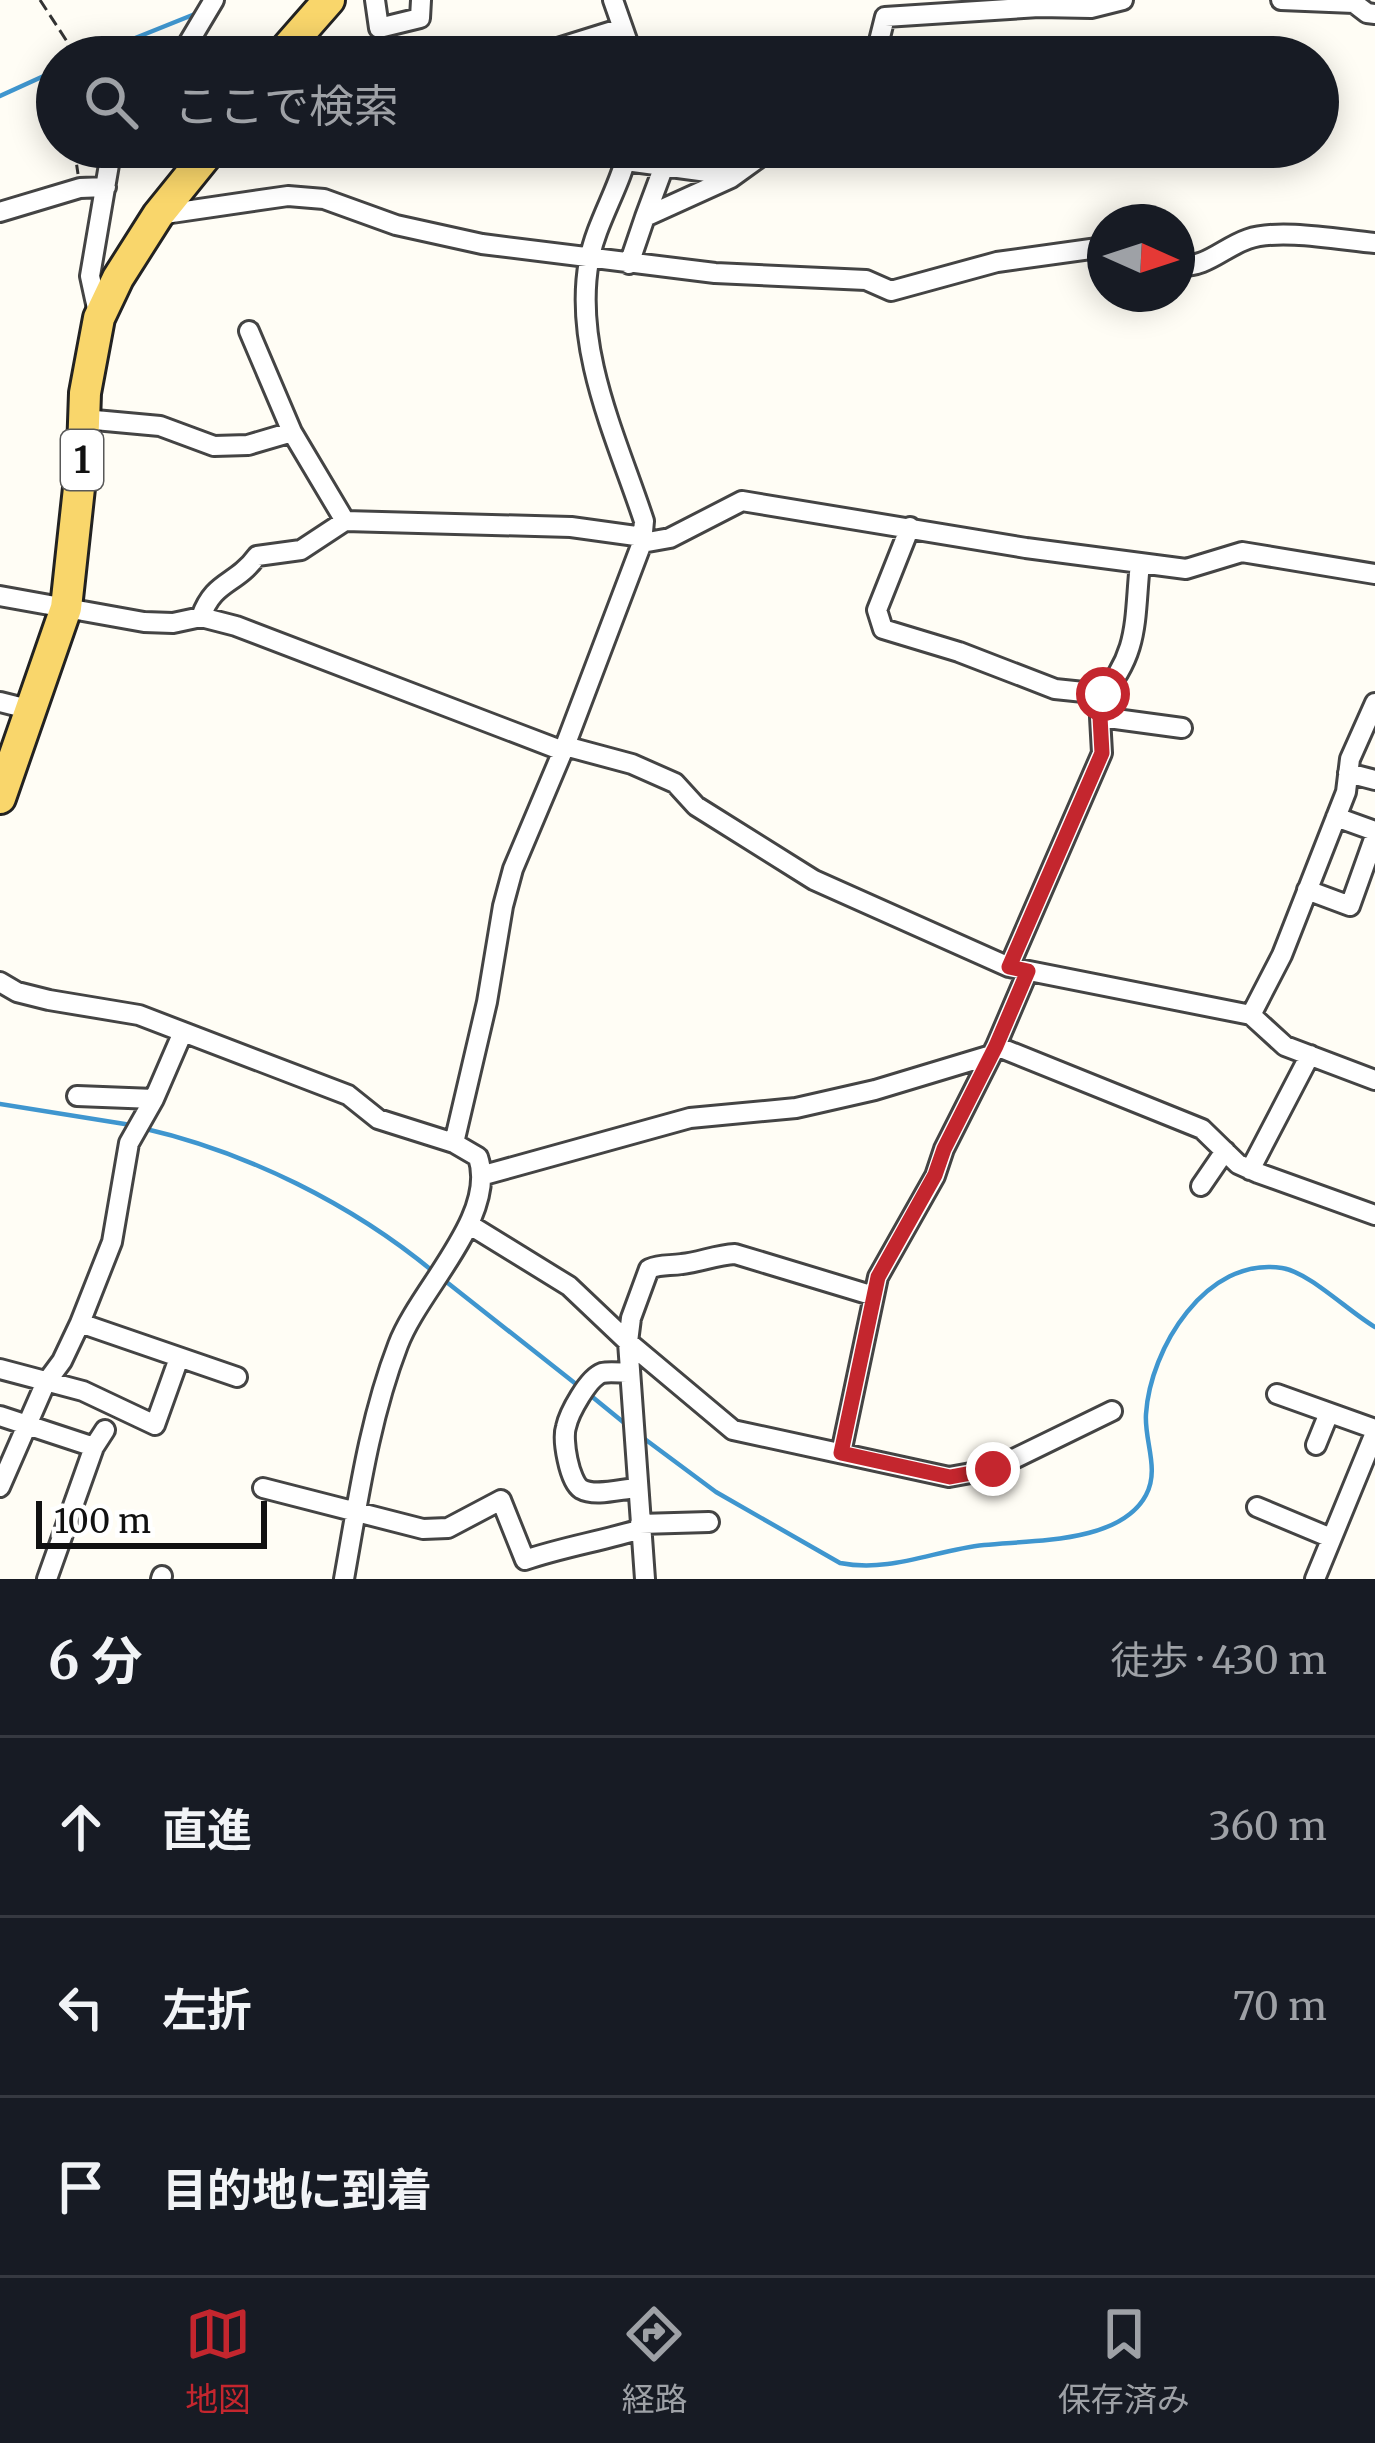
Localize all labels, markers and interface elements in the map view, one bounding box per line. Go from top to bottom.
search box [36,36,1339,168]
icon: search [78,69,144,135]
text: ここで検索 [174,78,399,134]
north arrow [1087,204,1195,312]
road number: 1 [61,430,103,490]
route start [1076,667,1130,721]
route end [966,1442,1020,1496]
scale bar [36,1495,267,1548]
text: 100 m [54,1501,151,1542]
text: 6 分 [48,1629,142,1693]
text: 徒歩 · 430 m [1110,1636,1327,1685]
icon: ahead [48,1794,114,1860]
text: 直進 [162,1802,252,1858]
text: 360 m [1209,1802,1327,1851]
icon: left [48,1974,114,2040]
text: 左折 [162,1982,252,2038]
text: 70 m [1233,1982,1327,2031]
icon: arrive [48,2154,114,2220]
text: 目的地に到着 [162,2162,432,2218]
tab: 地図 [185,2301,251,2421]
tab: 経路 [621,2301,687,2421]
tab: 保存済み [1058,2301,1190,2421]

